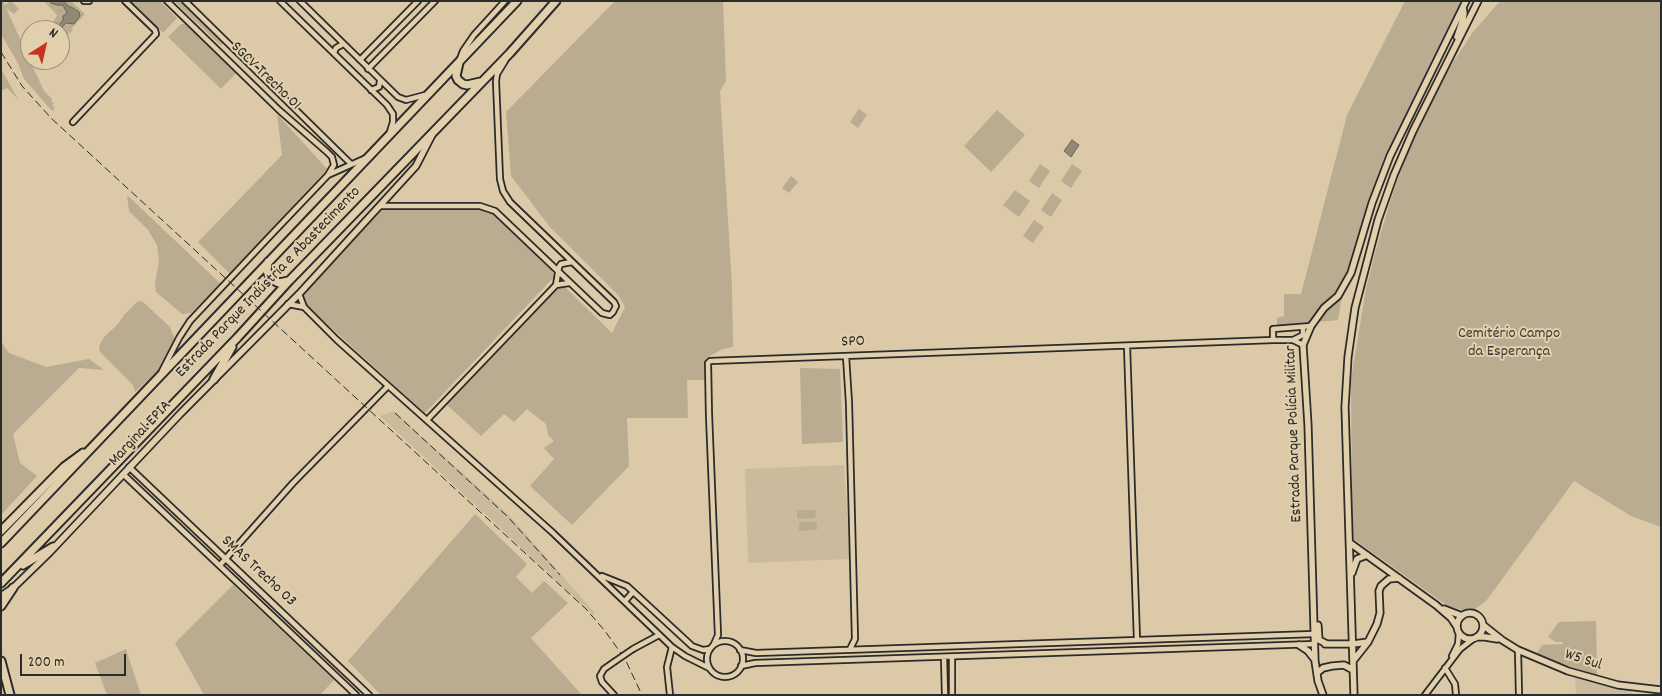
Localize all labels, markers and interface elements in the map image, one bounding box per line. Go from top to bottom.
north arrow [20,20,70,70]
text: N [44,23,62,44]
street label: SGCV Trecho 01 [226,39,304,115]
street label: Estrada Parque Indústria e Abastecimento [172,183,366,383]
park label: Cemitério Campo da Esperança [1458,325,1560,363]
street label: SPO [841,333,865,353]
street label: Estrada Parque Polícia Militar [1282,345,1308,523]
street label: Marginal EPIA [106,397,176,471]
street label: SMAS Trecho 03 [216,532,300,612]
scale bar [22,644,129,676]
street label: W5 Sul [1562,646,1604,676]
text: 200 m [28,652,65,674]

